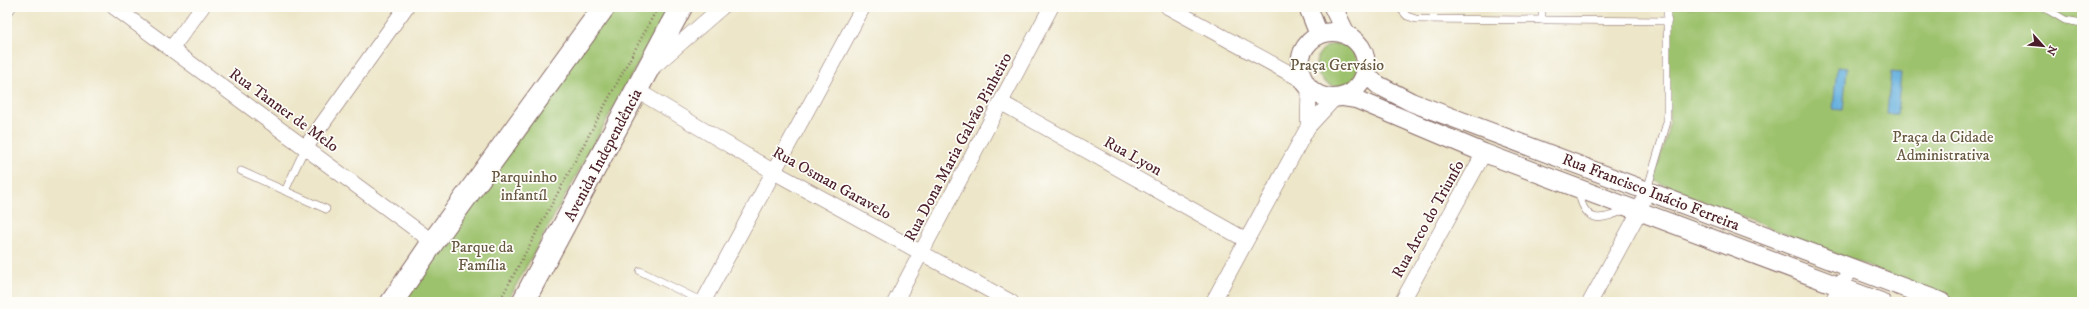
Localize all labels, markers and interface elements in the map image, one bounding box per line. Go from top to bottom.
north arrow [2023,26,2063,66]
text: N [2043,43,2059,57]
street label: Rua Dona Maria Galvão Pinheiro [900,49,1016,245]
park label: Praça Gervásio [1290,55,1384,75]
street label: Rua Tanner de Melo [225,64,343,157]
street label: Avenida Independência [560,85,647,225]
park label: Praça da Cidade Administrativa [1892,127,1994,165]
street label: Rua Lyon [1100,132,1166,180]
street label: Rua Osman Garavelo [769,142,895,224]
street label: Rua Francisco Inácio Ferreira [1559,149,1743,235]
street label: Rua Arco do Triunfo [1387,157,1469,281]
park label: Parquinho infantíl [491,167,557,205]
park label: Parque da Família [451,237,513,275]

